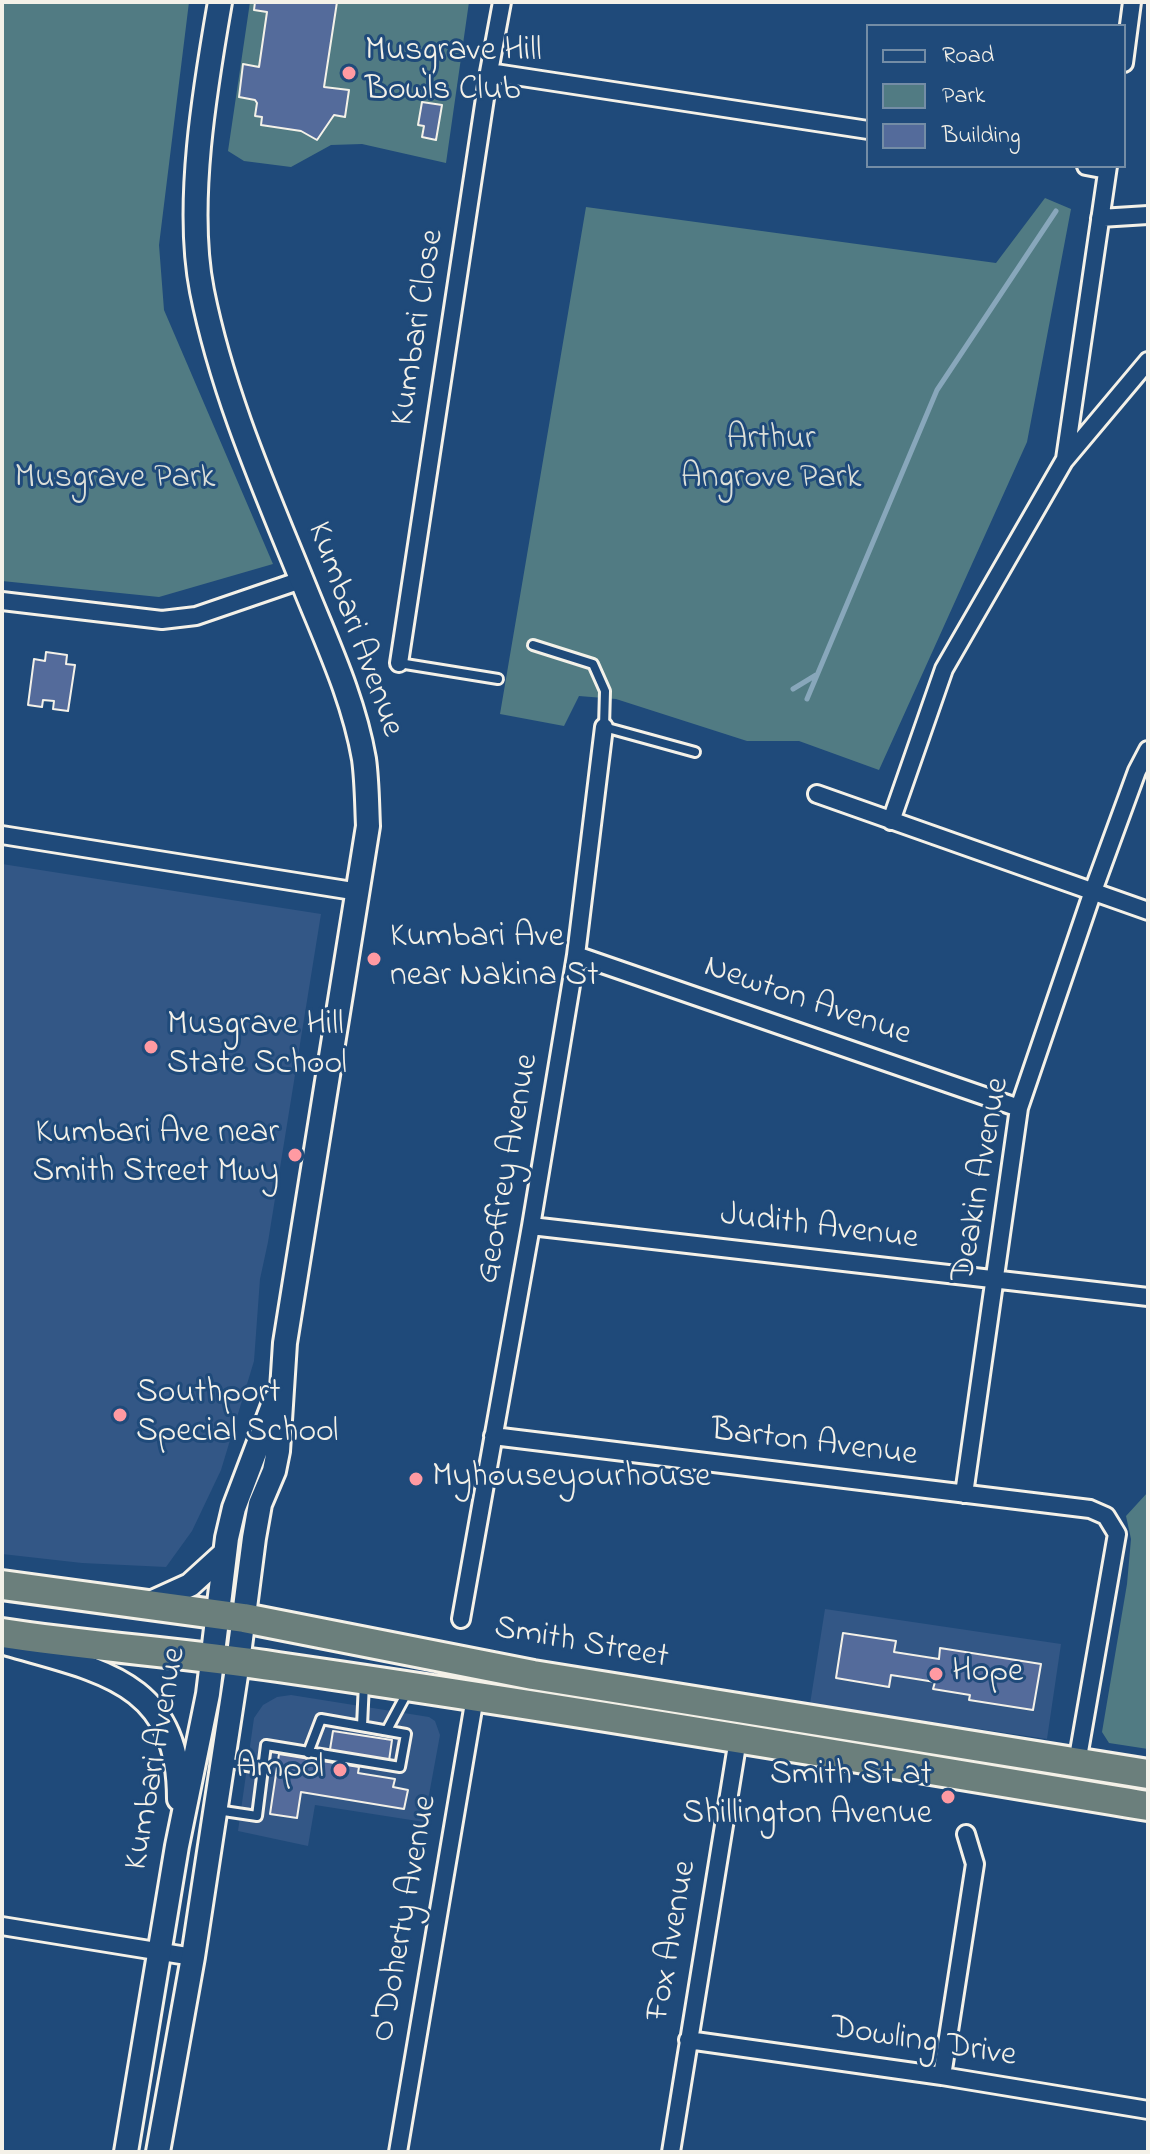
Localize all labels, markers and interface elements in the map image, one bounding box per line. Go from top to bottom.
legend [866,24,1126,168]
place label: Musgrave Hill Bowls Club [365,33,542,112]
text: Road [942,39,994,74]
marker: Musgrave Hill Bowls Club [340,64,358,82]
text: Park [942,79,985,114]
text: Building [942,119,1021,154]
street label: Kumbari Close [384,227,456,429]
park label: Arthur Angrove Park [681,421,861,500]
park label: Musgrave Park [15,460,215,500]
street label: Kumbari Avenue [295,517,411,743]
place label: Kumbari Ave near Nakina St [390,919,599,998]
street label: Newton Avenue [698,948,916,1058]
marker: Kumbari Ave near Nakina St [365,950,383,968]
place label: Musgrave Hill State School [167,1007,347,1086]
marker: Musgrave Hill State School [142,1038,160,1056]
street label: Geoffrey Avenue [470,1051,550,1287]
street label: Deakin Avenue [945,1075,1021,1285]
place label: Kumbari Ave near Smith Street Mwy [33,1115,279,1194]
marker: Kumbari Ave near Smith Street Mwy [286,1146,304,1164]
street label: Judith Avenue [718,1197,920,1261]
place label: Southport Special School [136,1375,338,1454]
marker: Southport Special School [111,1406,129,1424]
street label: Barton Avenue [708,1412,920,1478]
place label: Myhouseyourhouse [432,1459,710,1499]
marker: Myhouseyourhouse [407,1470,425,1488]
street label: Smith Street [491,1610,671,1680]
street label: Kumbari Avenue [118,1644,198,1874]
place label: Hope [952,1654,1023,1694]
marker: Hope [927,1665,945,1683]
place label: Ampol [236,1750,324,1790]
place label: Smith St at Shillington Avenue [682,1757,932,1836]
marker: Ampol [331,1761,349,1779]
marker: Smith St at Shillington Avenue [939,1788,957,1806]
street label: O'Doherty Avenue [365,1792,449,2046]
street label: Fox Avenue [640,1858,708,2024]
street label: Dowling Drive [827,2009,1019,2079]

